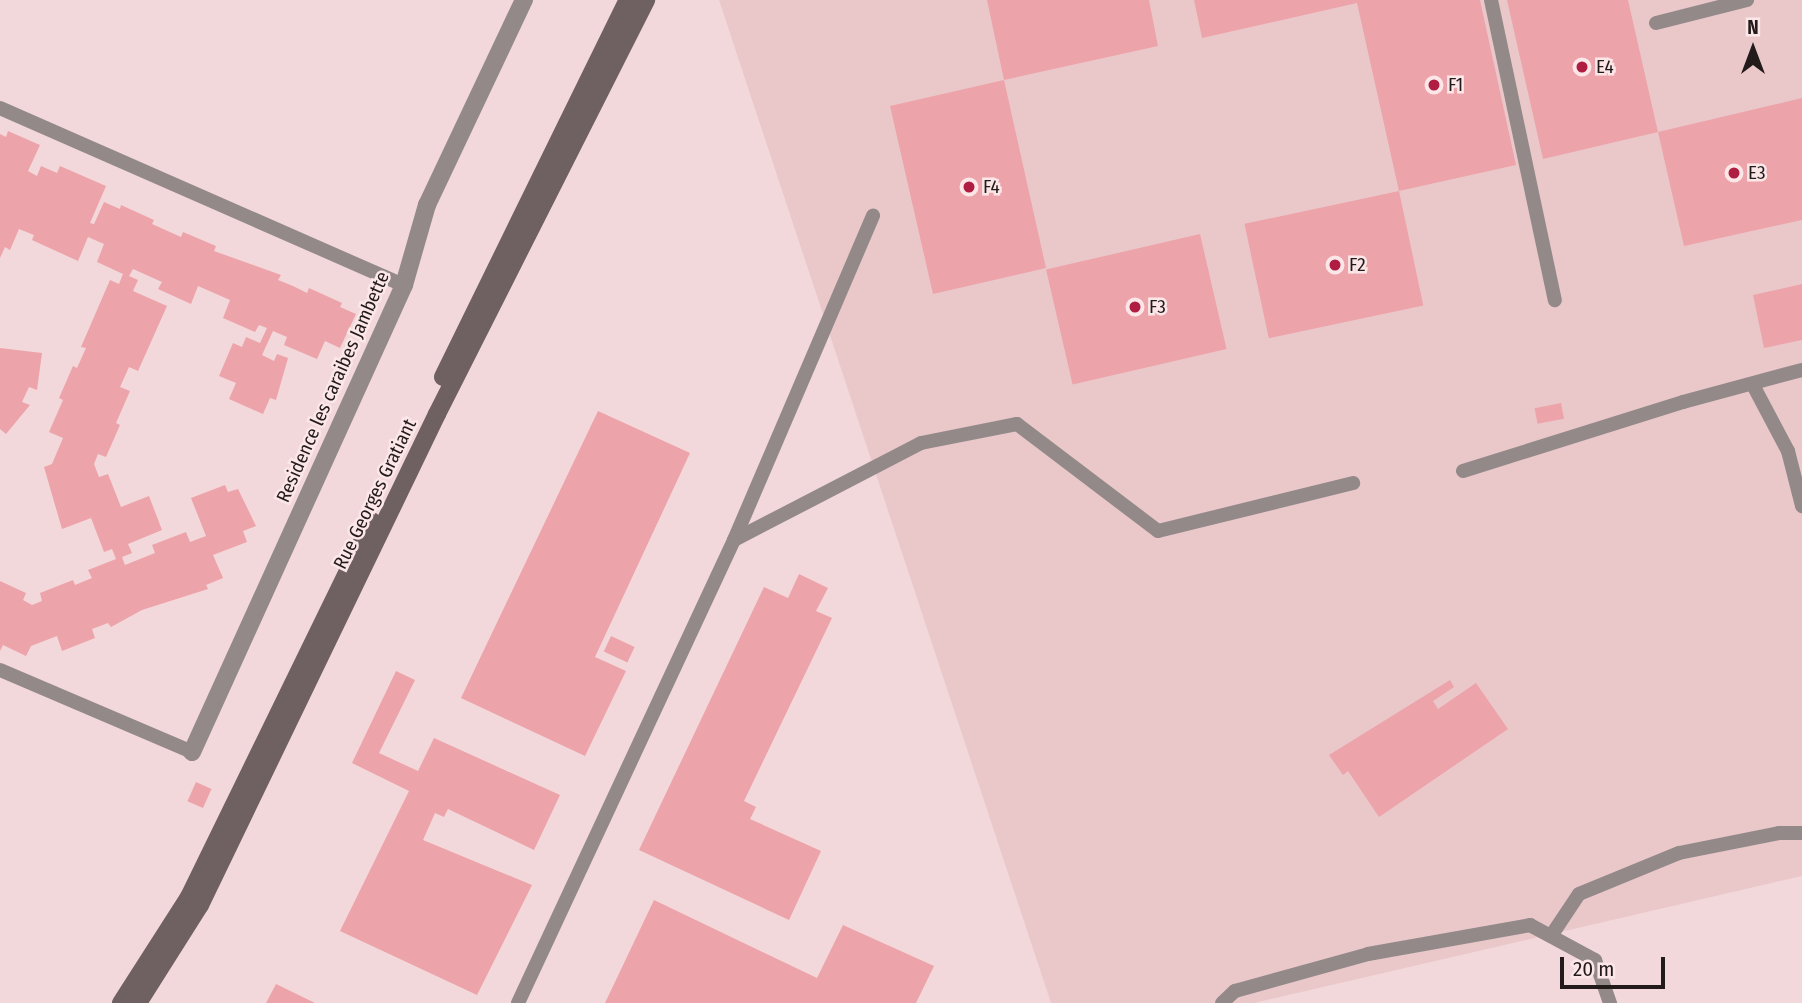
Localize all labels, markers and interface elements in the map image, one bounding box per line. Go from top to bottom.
north arrow [1718,14,1788,84]
text: N [1747,16,1759,39]
place label: E4 [1596,56,1614,78]
marker: E4 [1574,59,1590,75]
place label: F1 [1448,74,1463,96]
marker: F1 [1426,77,1442,93]
place label: E3 [1748,162,1765,184]
marker: E3 [1726,165,1742,181]
place label: F4 [983,176,1000,198]
marker: F4 [961,179,977,195]
place label: F2 [1349,254,1366,276]
marker: F2 [1327,257,1343,273]
street label: Residence les caraibes Jambette [272,268,394,506]
place label: F3 [1149,296,1166,318]
marker: F3 [1127,299,1143,315]
street label: Rue Georges Gratiant [329,415,421,573]
scale bar [1564,944,1669,988]
text: 20 m [1573,956,1614,982]

